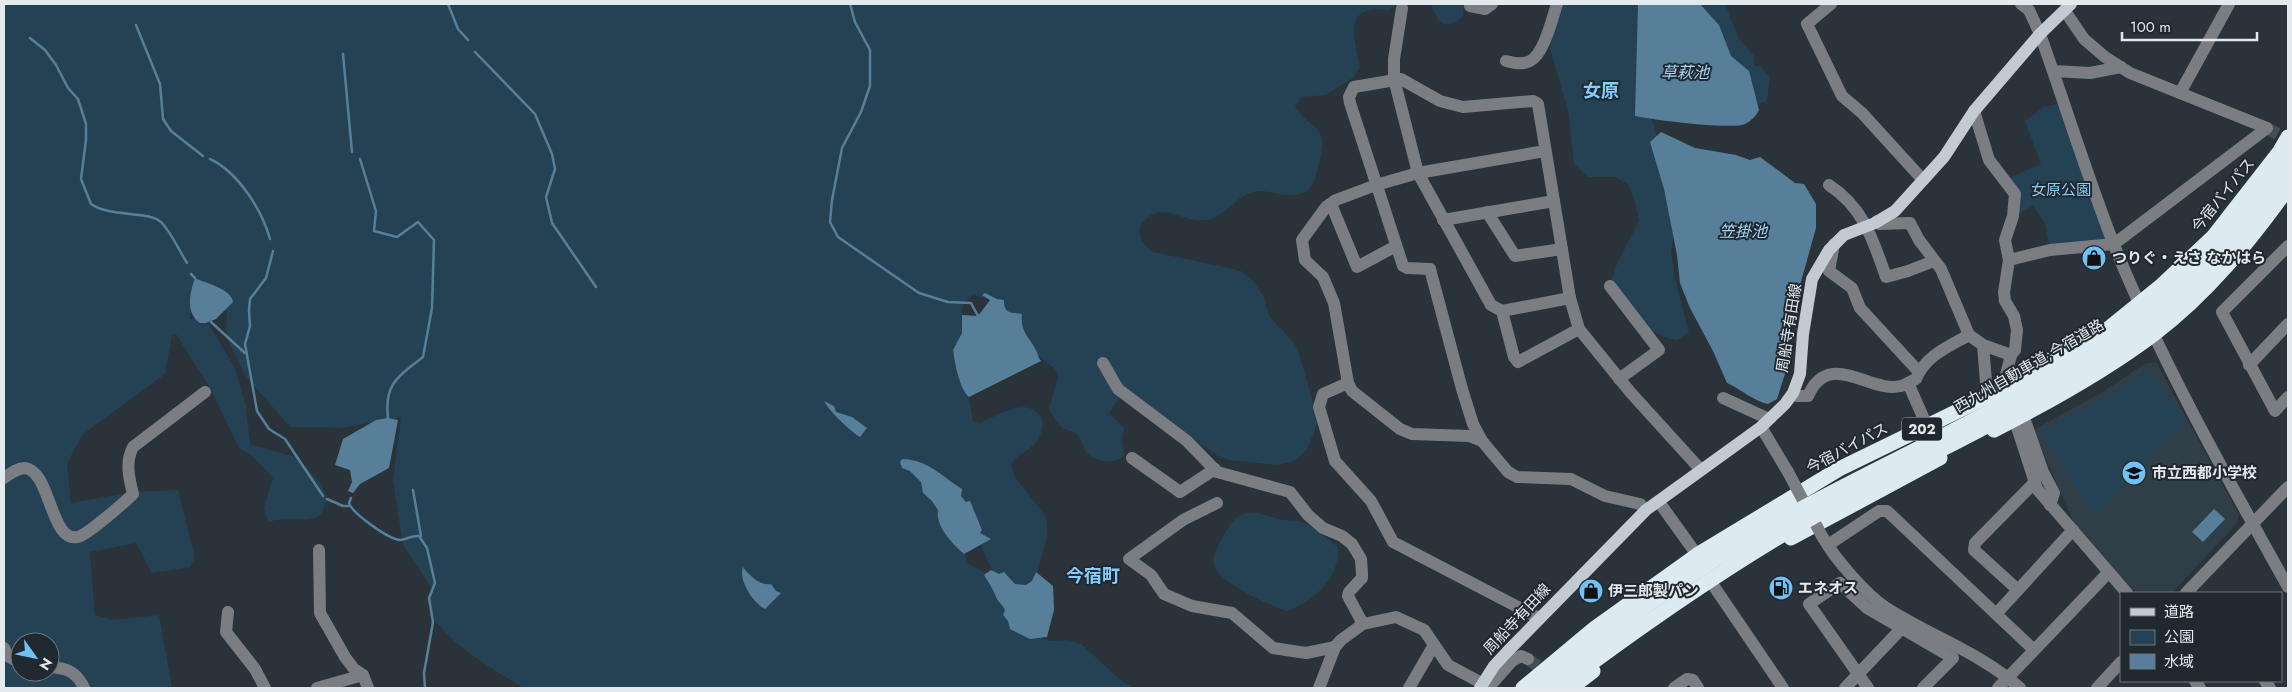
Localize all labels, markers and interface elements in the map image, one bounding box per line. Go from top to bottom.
scale bar [2122,10,2257,42]
text: 100 m [2130,16,2171,38]
water label: 草萩池 [1661,61,1711,84]
district label: 女原 [1583,78,1619,104]
street label: 今宿バイパス [2186,153,2260,237]
park label: 女原公園 [2031,179,2091,201]
water label: 笠掛池 [1719,220,1769,243]
shop icon: つりぐ・えさ なかはら [2081,245,2107,271]
place label: つりぐ・えさ なかはら [2112,247,2266,269]
street label: 周船寺有田線 [1771,282,1807,374]
street label: 西九州自動車道;今宿道路 [1950,314,2108,418]
street label: 今宿バイパス [1802,417,1892,479]
road number: 202 [1902,418,1942,440]
school or university icon: 市立西都小学校 [2121,460,2147,486]
place label: 市立西都小学校 [2152,462,2257,484]
district label: 今宿町 [1066,563,1120,589]
fuel station icon: エネオス [1768,575,1794,601]
place label: エネオス [1798,577,1858,599]
shop icon: 伊三郎製パン [1578,578,1604,604]
street label: 周船寺有田線 [1478,579,1556,659]
place label: 伊三郎製パン [1608,580,1699,602]
legend [2120,592,2282,682]
text: 道路 [2164,601,2194,623]
text: 公園 [2164,626,2194,648]
north arrow [10,632,60,682]
text: 水域 [2164,651,2194,673]
text: N [34,654,57,674]

